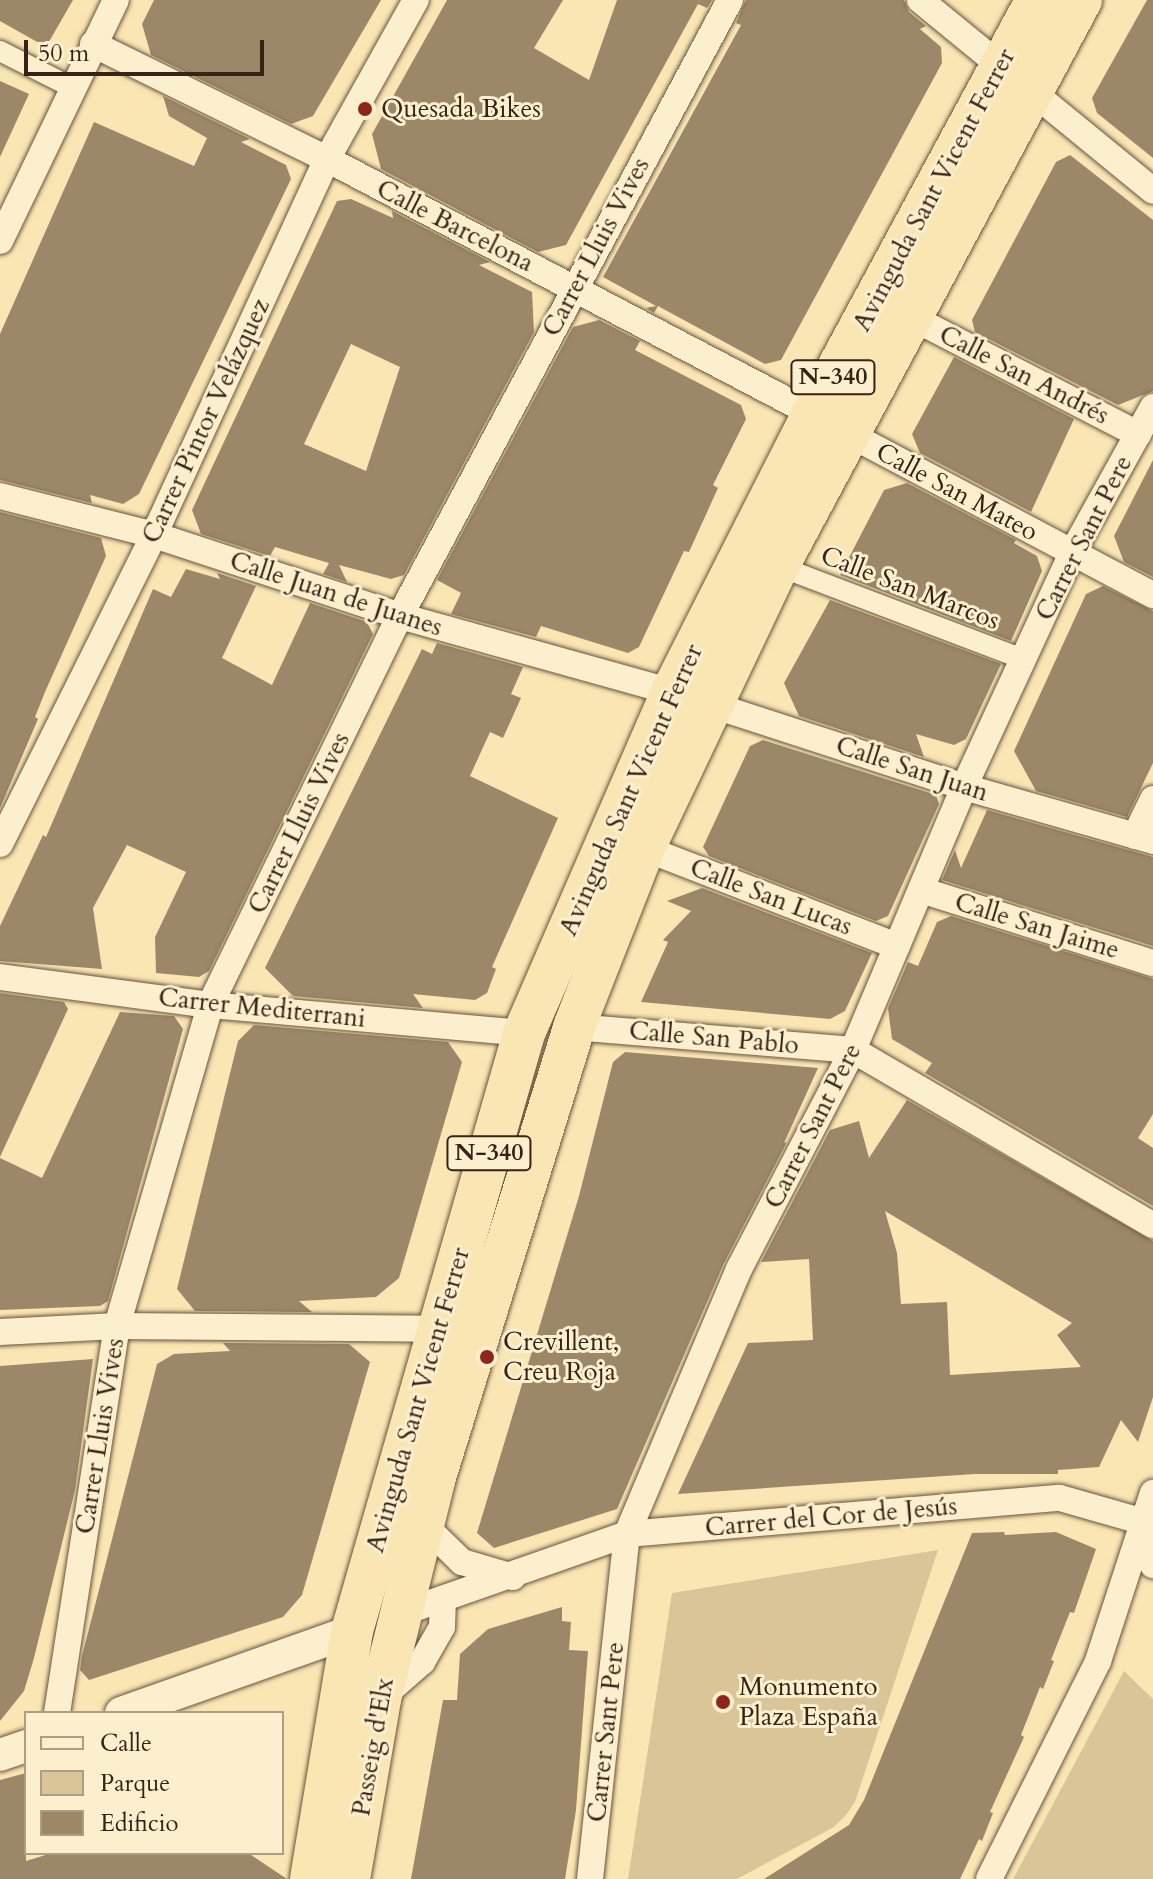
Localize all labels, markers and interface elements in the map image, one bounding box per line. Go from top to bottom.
scale bar [28,24,268,74]
text: 50 m [38,37,89,70]
street label: Avinguda Sant Vicent Ferrer [846,43,1022,337]
place label: Quesada Bikes [381,93,541,125]
marker: Quesada Bikes [356,100,374,118]
street label: Carrer Lluis Vives [536,152,656,342]
street label: Calle Barcelona [371,173,539,279]
street label: Carrer Pintor Velázquez [136,294,276,548]
street label: Calle San Andrés [934,319,1114,431]
road number: N-340 [789,357,877,397]
street label: Calle San Mateo [871,436,1043,548]
street label: Carrer Sant Pere [1029,450,1139,626]
street label: Calle San Marcos [816,540,1004,636]
street label: Calle Juan de Juanes [226,545,446,643]
street label: Avinguda Sant Vicent Ferrer [553,639,709,941]
street label: Carrer Lluis Vives [242,727,356,919]
street label: Calle San Juan [832,730,992,808]
street label: Calle San Lucas [686,852,856,942]
street label: Calle San Jaime [951,886,1123,966]
street label: Carrer Mediterrani [157,982,367,1034]
street label: Calle San Pablo [628,1015,800,1061]
street label: Carrer Sant Pere [758,1038,868,1214]
road number: N-340 [445,1133,533,1173]
street label: Avinguda Sant Vicent Ferrer [359,1244,477,1556]
place label: Crevillent, Creu Roja [503,1326,619,1388]
street label: Carrer Lluis Vives [69,1336,131,1536]
marker: Crevillent, Creu Roja [478,1348,496,1366]
street label: Carrer del Cor de Jesús [704,1490,958,1544]
street label: Carrer Sant Pere [581,1640,631,1824]
place label: Monumento Plaza España [739,1671,878,1732]
street label: Passeig d'Elx [345,1675,401,1819]
marker: Monumento Plaza España [714,1693,732,1711]
legend [24,1711,284,1855]
text: Calle [100,1727,152,1760]
text: Parque [100,1767,170,1800]
text: Edificio [100,1807,179,1840]

